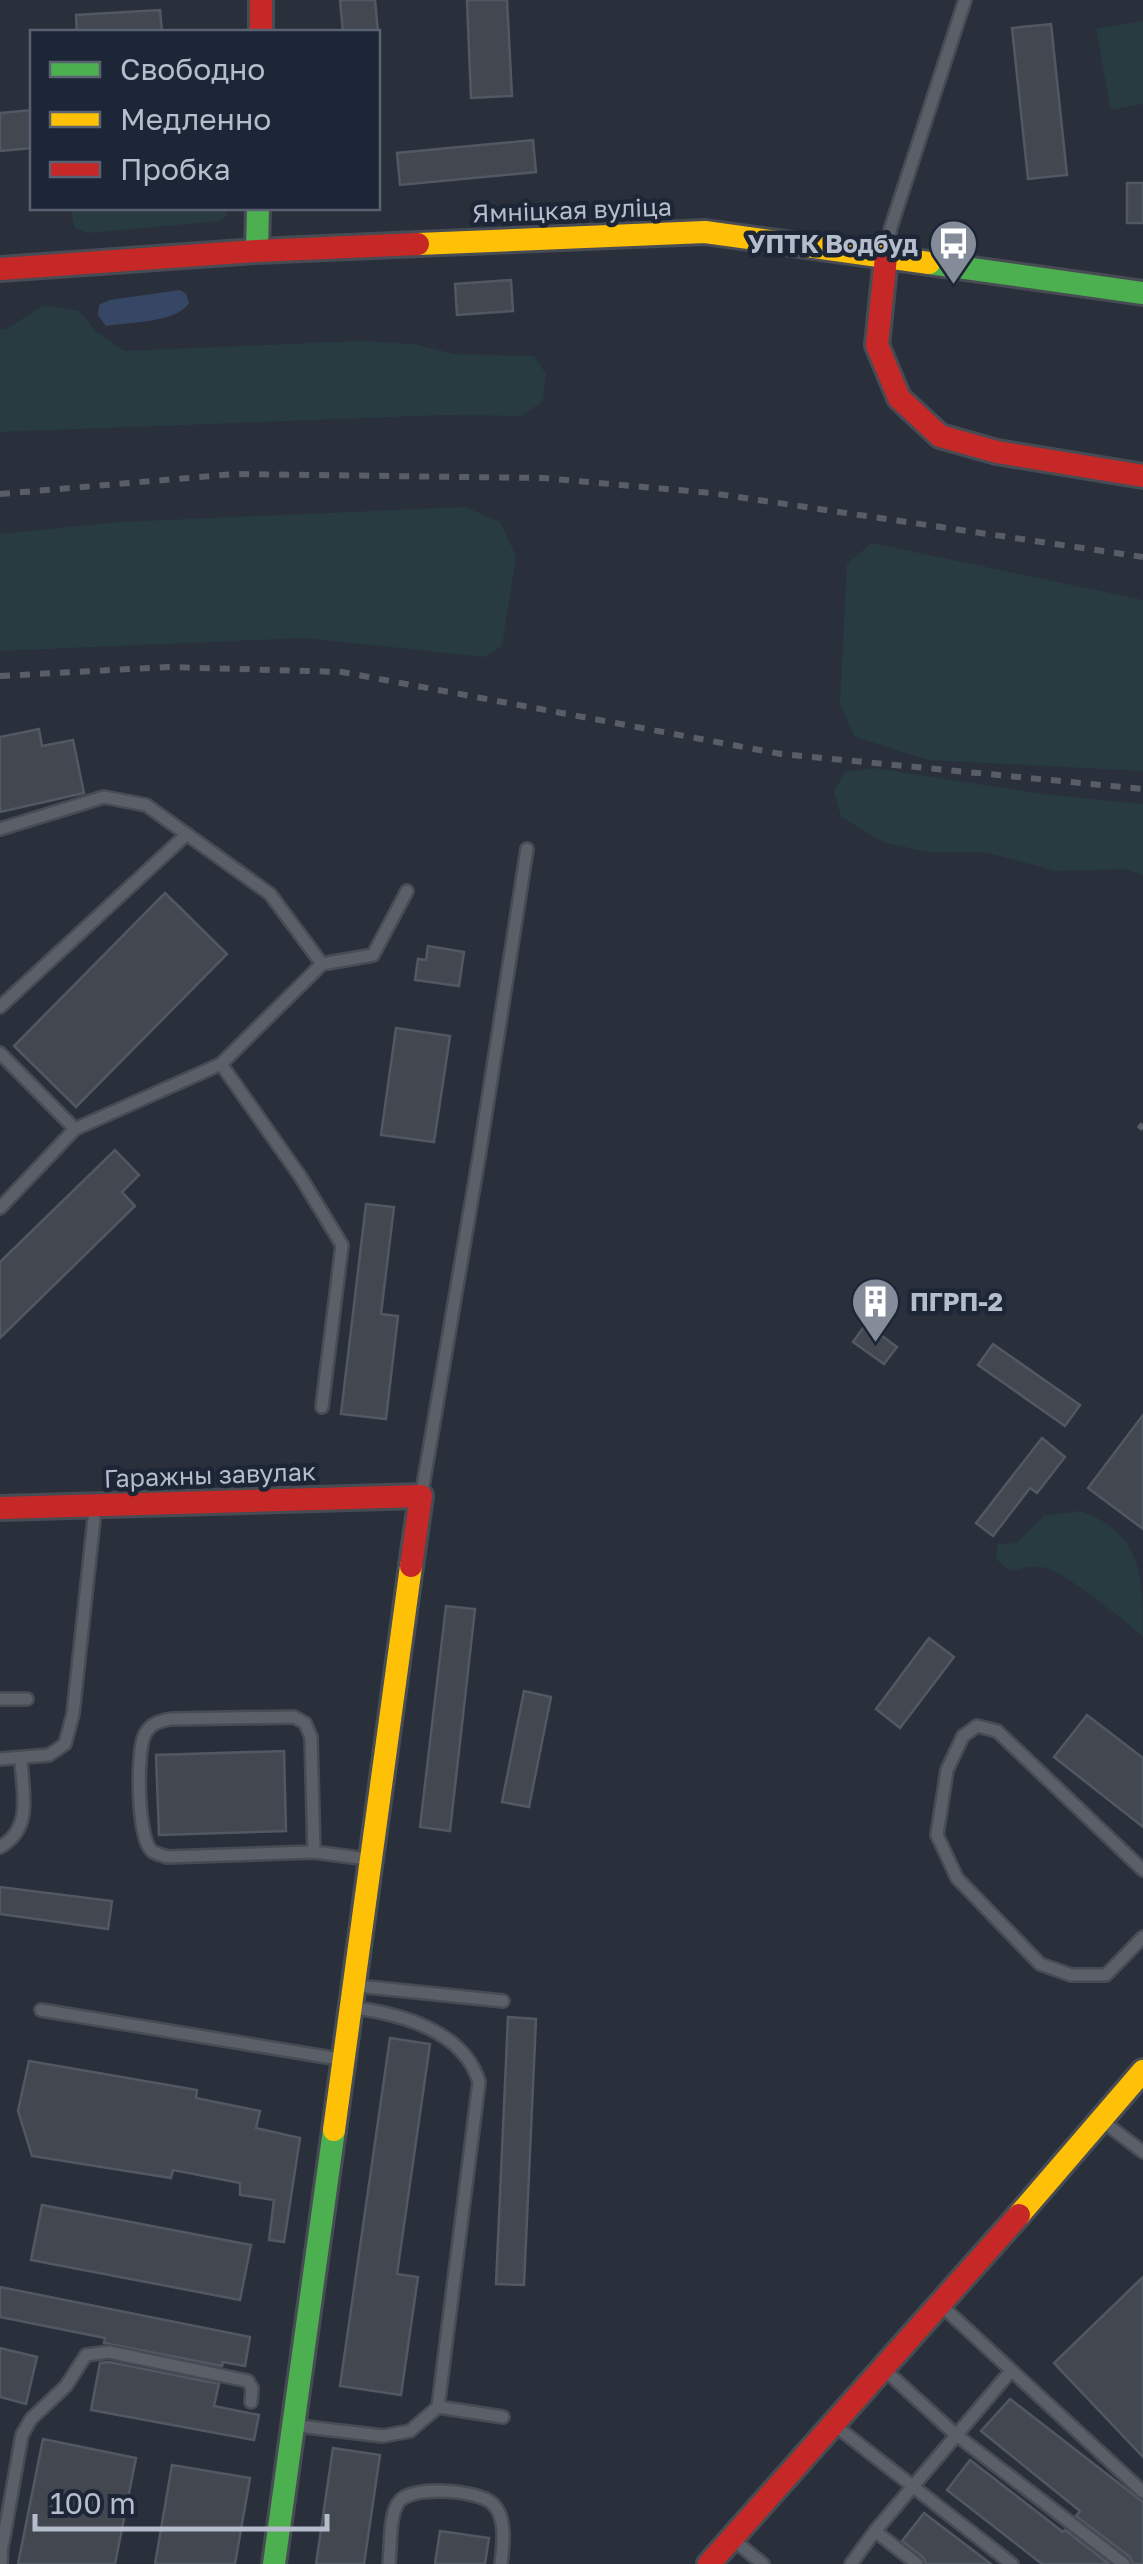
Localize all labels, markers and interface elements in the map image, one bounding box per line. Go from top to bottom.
legend [30,30,380,210]
text: Свободно [120,51,265,87]
text: Медленно [120,101,271,137]
text: Пробка [120,151,231,187]
street label: Ямніцкая вуліца [472,191,672,228]
bus stop icon: УПТК Водбуд [927,218,979,286]
place label: УПТК Водбуд [748,228,918,259]
building icon: ПГРП-2 [849,1276,901,1344]
place label: ПГРП-2 [910,1286,1003,1317]
street label: Гаражны завулак [103,1455,317,1494]
scale bar [35,2469,328,2531]
text: 100 m [50,2485,136,2521]

